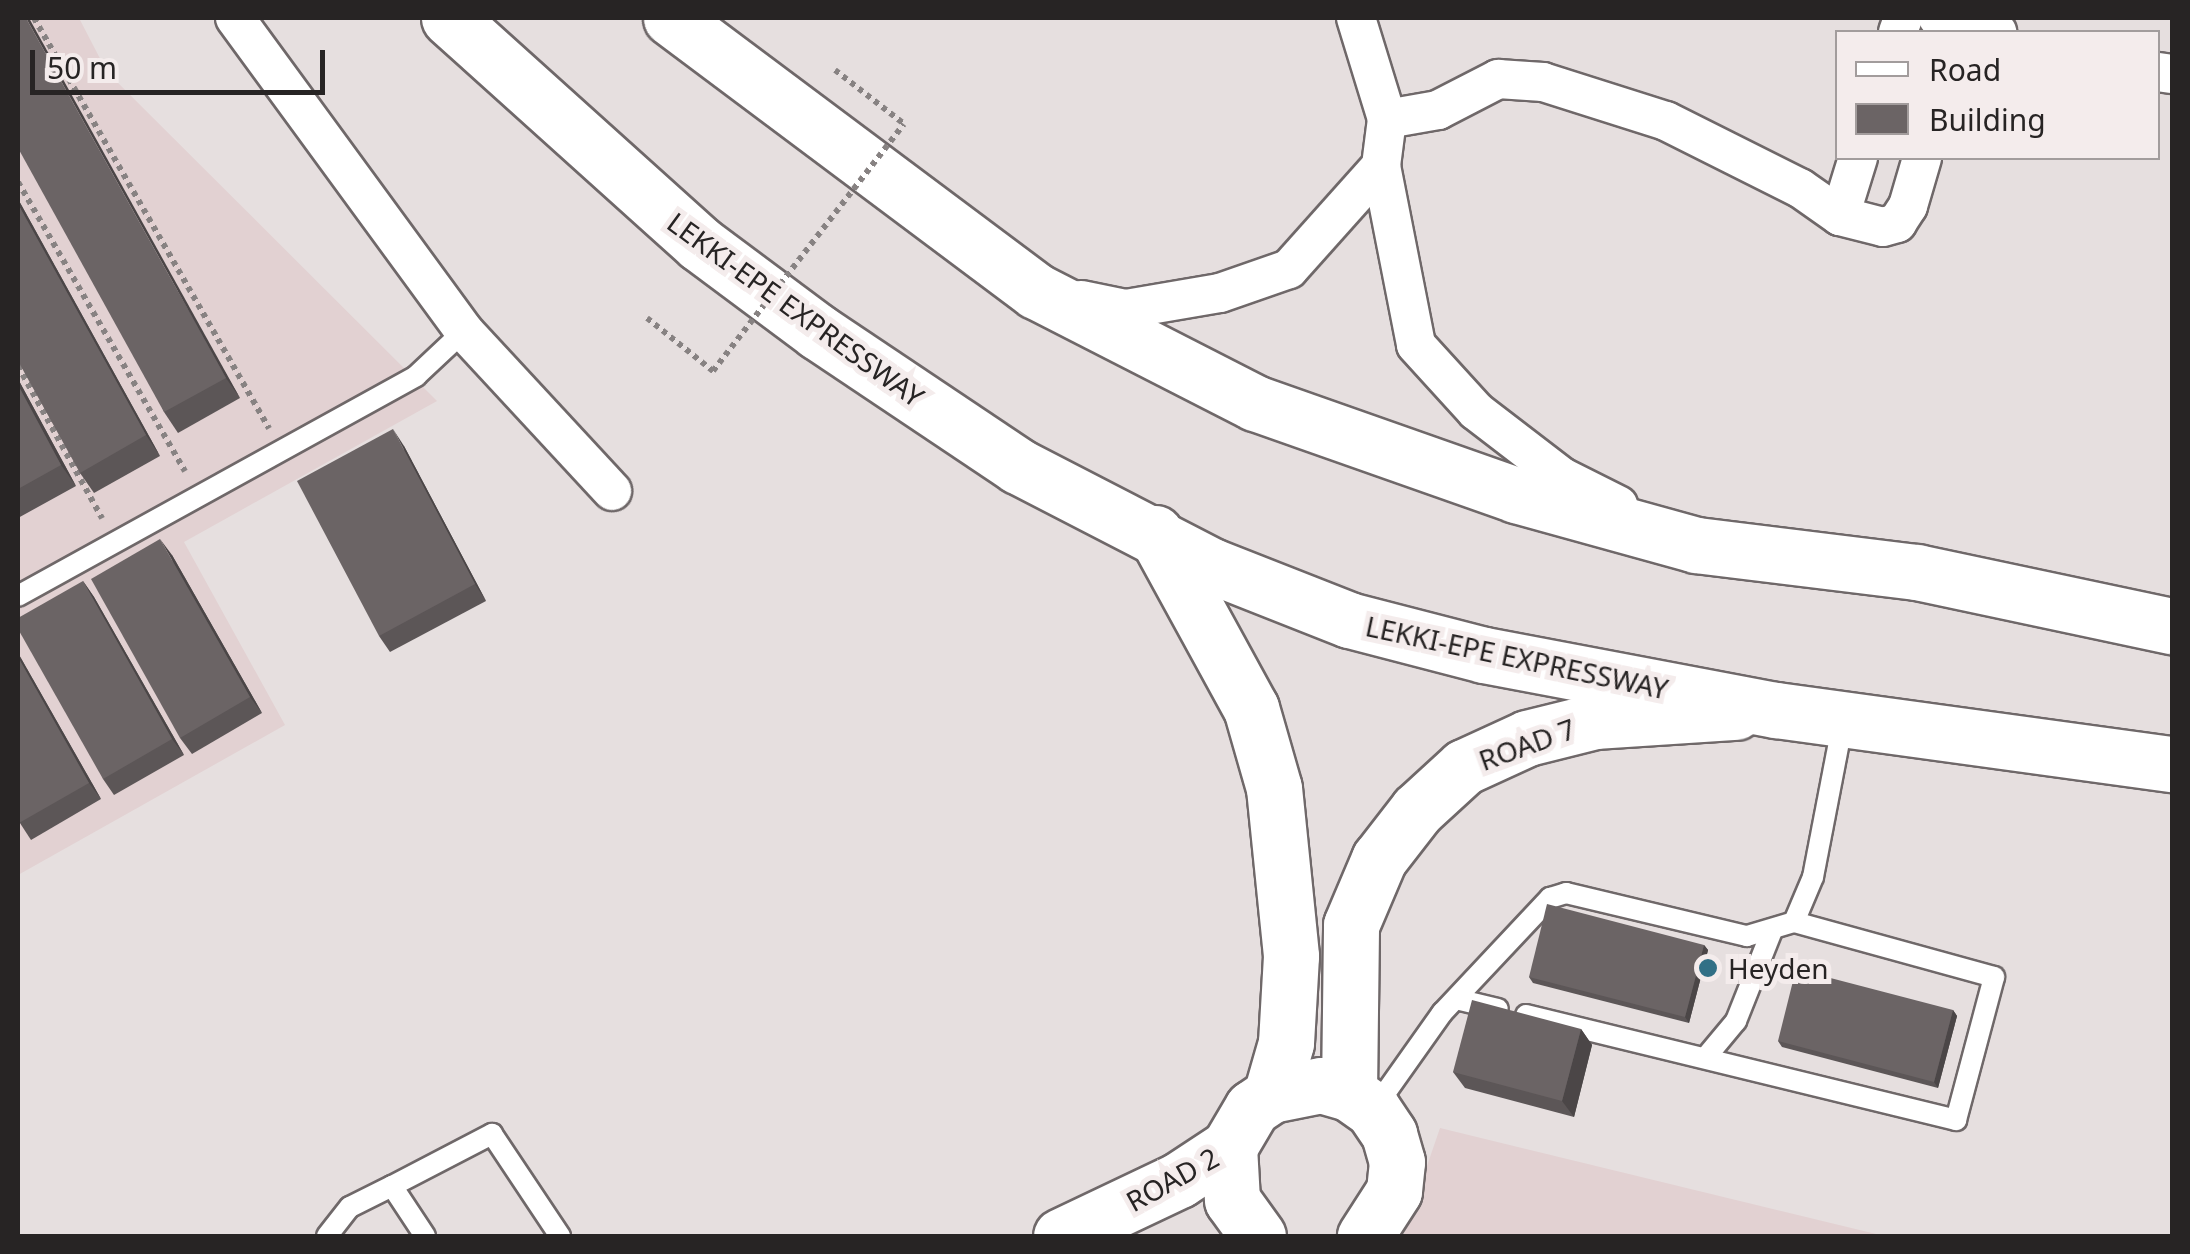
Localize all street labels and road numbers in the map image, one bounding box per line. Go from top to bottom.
street label: LEKKI-EPE EXPRESSWAY [661,205,931,413]
street label: LEKKI-EPE EXPRESSWAY [1363,609,1671,705]
street label: ROAD 7 [1474,711,1580,777]
street label: ROAD 2 [1120,1140,1224,1218]

